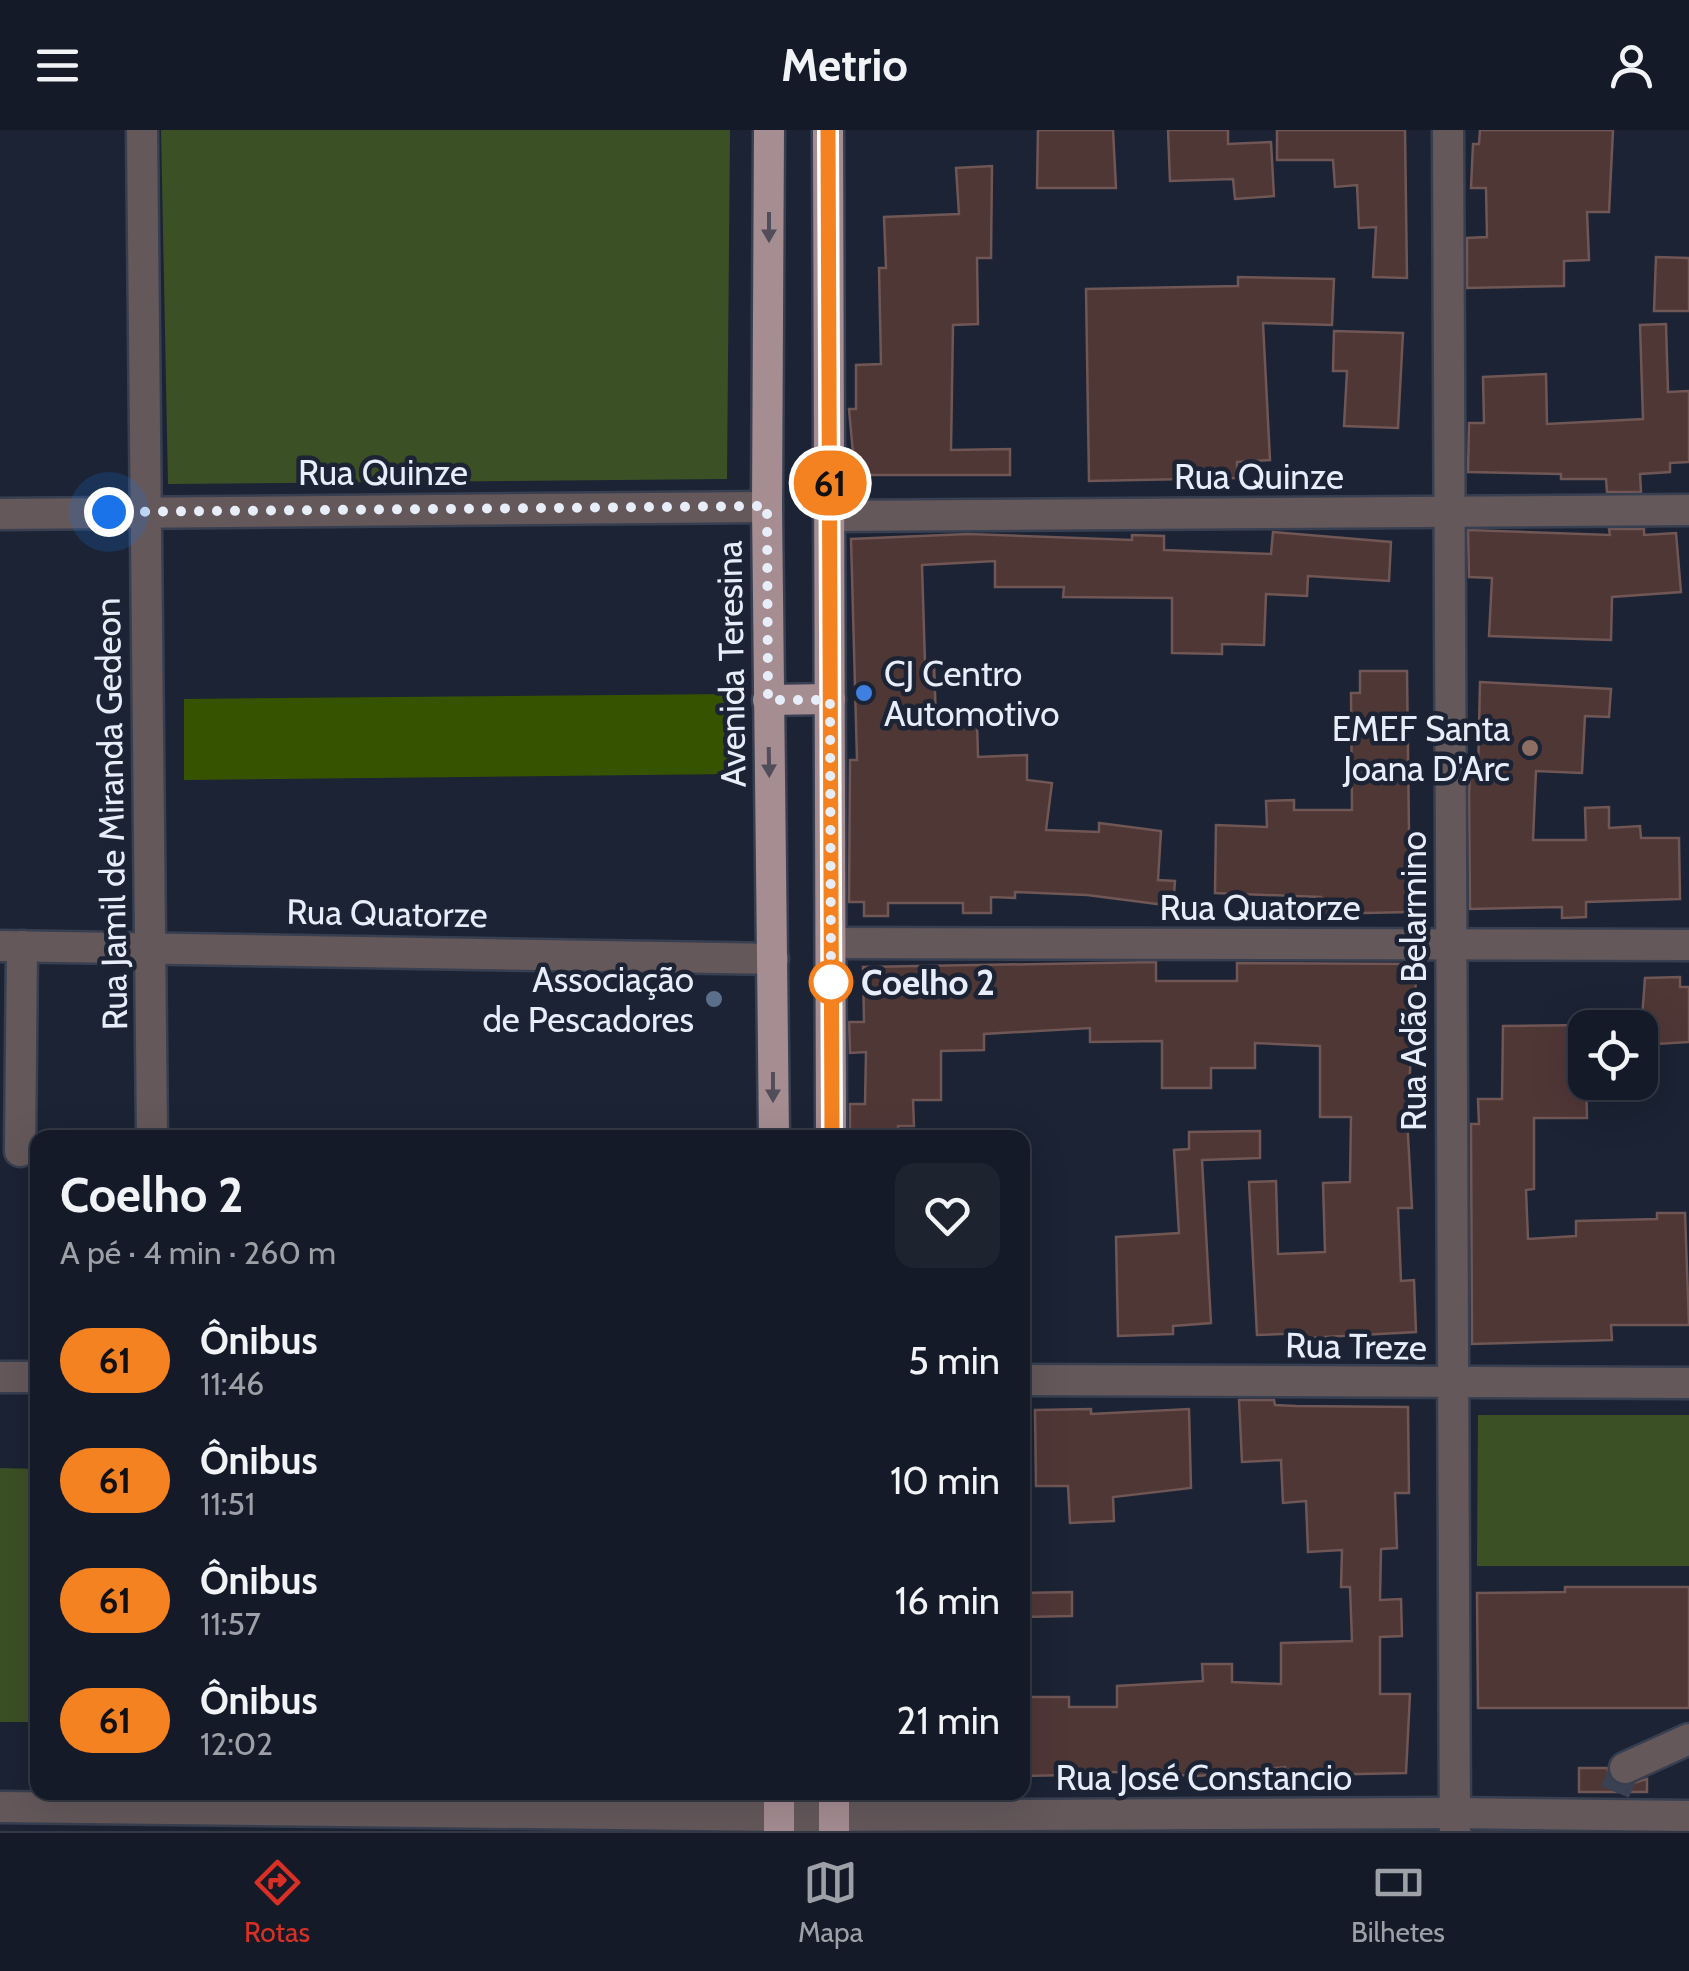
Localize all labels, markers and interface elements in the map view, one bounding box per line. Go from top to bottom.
icon: menu [30,38,85,93]
text: Metrio [781,38,908,92]
icon: person [1604,38,1659,93]
one-way arrow [761,212,777,244]
line badge: 61 [785,450,875,516]
street label: Rua Quinze [298,451,468,494]
street label: Rua Quinze [1174,455,1344,498]
text: 61 [814,462,846,505]
your location [84,487,134,537]
street label: Avenida Teresina [707,540,755,788]
street label: Rua Jamil de Miranda Gedeon [86,597,136,1031]
place label: CJ Centro Automotivo [884,652,1059,735]
marker: CJ Centro Automotivo [853,682,875,704]
place label: EMEF Santa Joana D'Arc [1332,707,1510,790]
marker: EMEF Santa Joana D'Arc [1519,737,1541,759]
one-way arrow [762,747,778,779]
street label: Rua Adão Belarmino [1392,831,1435,1131]
street label: Rua Quatorze [1159,886,1361,929]
street label: Rua Quatorze [286,890,488,936]
place label: Associação de Pescadores [482,958,694,1041]
marker: Coelho 2 [810,961,852,1003]
place label: Coelho 2 [861,961,995,1004]
marker: Associação de Pescadores [703,988,725,1010]
map controls [1568,1010,1658,1100]
button: locate [1568,1010,1658,1100]
one-way arrow [766,1072,782,1104]
button: heart [895,1163,1000,1268]
text: Coelho 2 [60,1166,243,1224]
text: A pé · 4 min · 260 m [60,1233,336,1272]
text: Ônibus [200,1317,317,1364]
street label: Rua Treze [1285,1323,1427,1369]
text: 5 min [908,1337,1000,1384]
text: 61 [99,1339,131,1382]
text: 11:46 [200,1364,264,1403]
text: Ônibus [200,1437,317,1484]
text: 10 min [890,1457,1000,1504]
text: 61 [99,1459,131,1502]
text: 11:51 [200,1484,255,1523]
text: Ônibus [200,1557,317,1604]
text: 16 min [895,1577,1000,1624]
text: 61 [99,1579,131,1622]
text: 11:57 [200,1604,261,1643]
text: Ônibus [200,1677,317,1724]
text: 21 min [897,1697,1000,1744]
text: 61 [99,1699,131,1742]
text: 12:02 [200,1724,273,1763]
street label: Rua José Constancio [1056,1756,1352,1799]
tab: Rotas [244,1855,310,1949]
tab: Mapa [798,1855,863,1949]
tab: Bilhetes [1351,1855,1445,1949]

